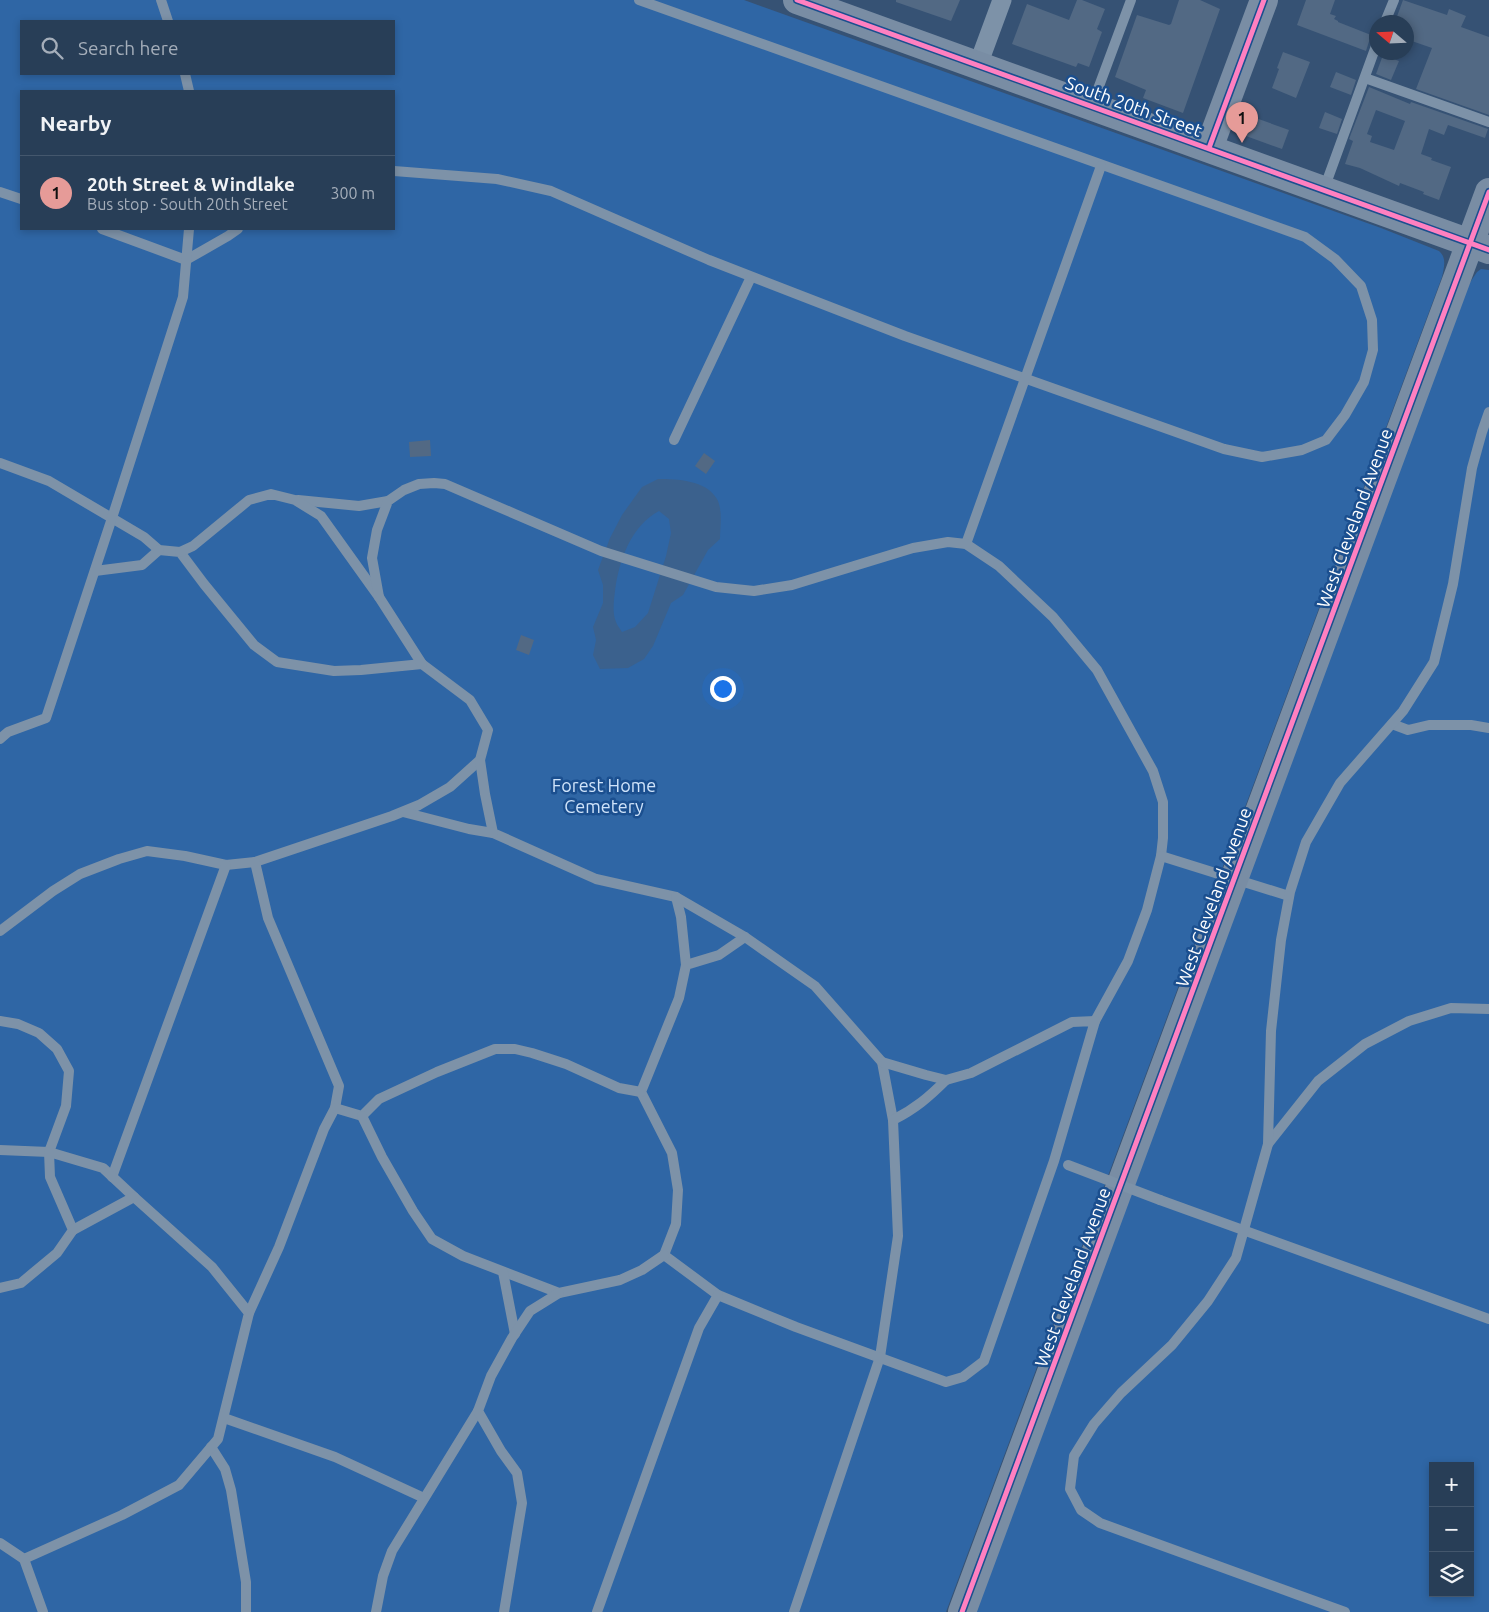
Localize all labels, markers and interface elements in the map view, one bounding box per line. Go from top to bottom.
north arrow [1369,15,1414,60]
search box [20,20,395,75]
icon: search [38,34,66,62]
text: Search here [78,37,178,59]
street label: South 20th Street [1063,72,1205,140]
pin: 1 [1226,102,1258,143]
text: Nearby [40,111,111,135]
text: 20th Street & Windlake [87,173,295,195]
text: 1 [51,184,61,202]
text: 300 m [330,184,375,202]
text: Bus stop · South 20th Street [87,195,288,213]
street label: West Cleveland Avenue [1312,426,1396,610]
your location [710,676,736,702]
park label: Forest Home Cemetery [552,775,656,816]
street label: West Cleveland Avenue [1171,805,1255,989]
street label: West Cleveland Avenue [1030,1185,1114,1369]
map controls [1429,1462,1474,1597]
button: + [1429,1462,1474,1507]
button: − [1429,1507,1474,1552]
button: layers [1429,1552,1474,1597]

